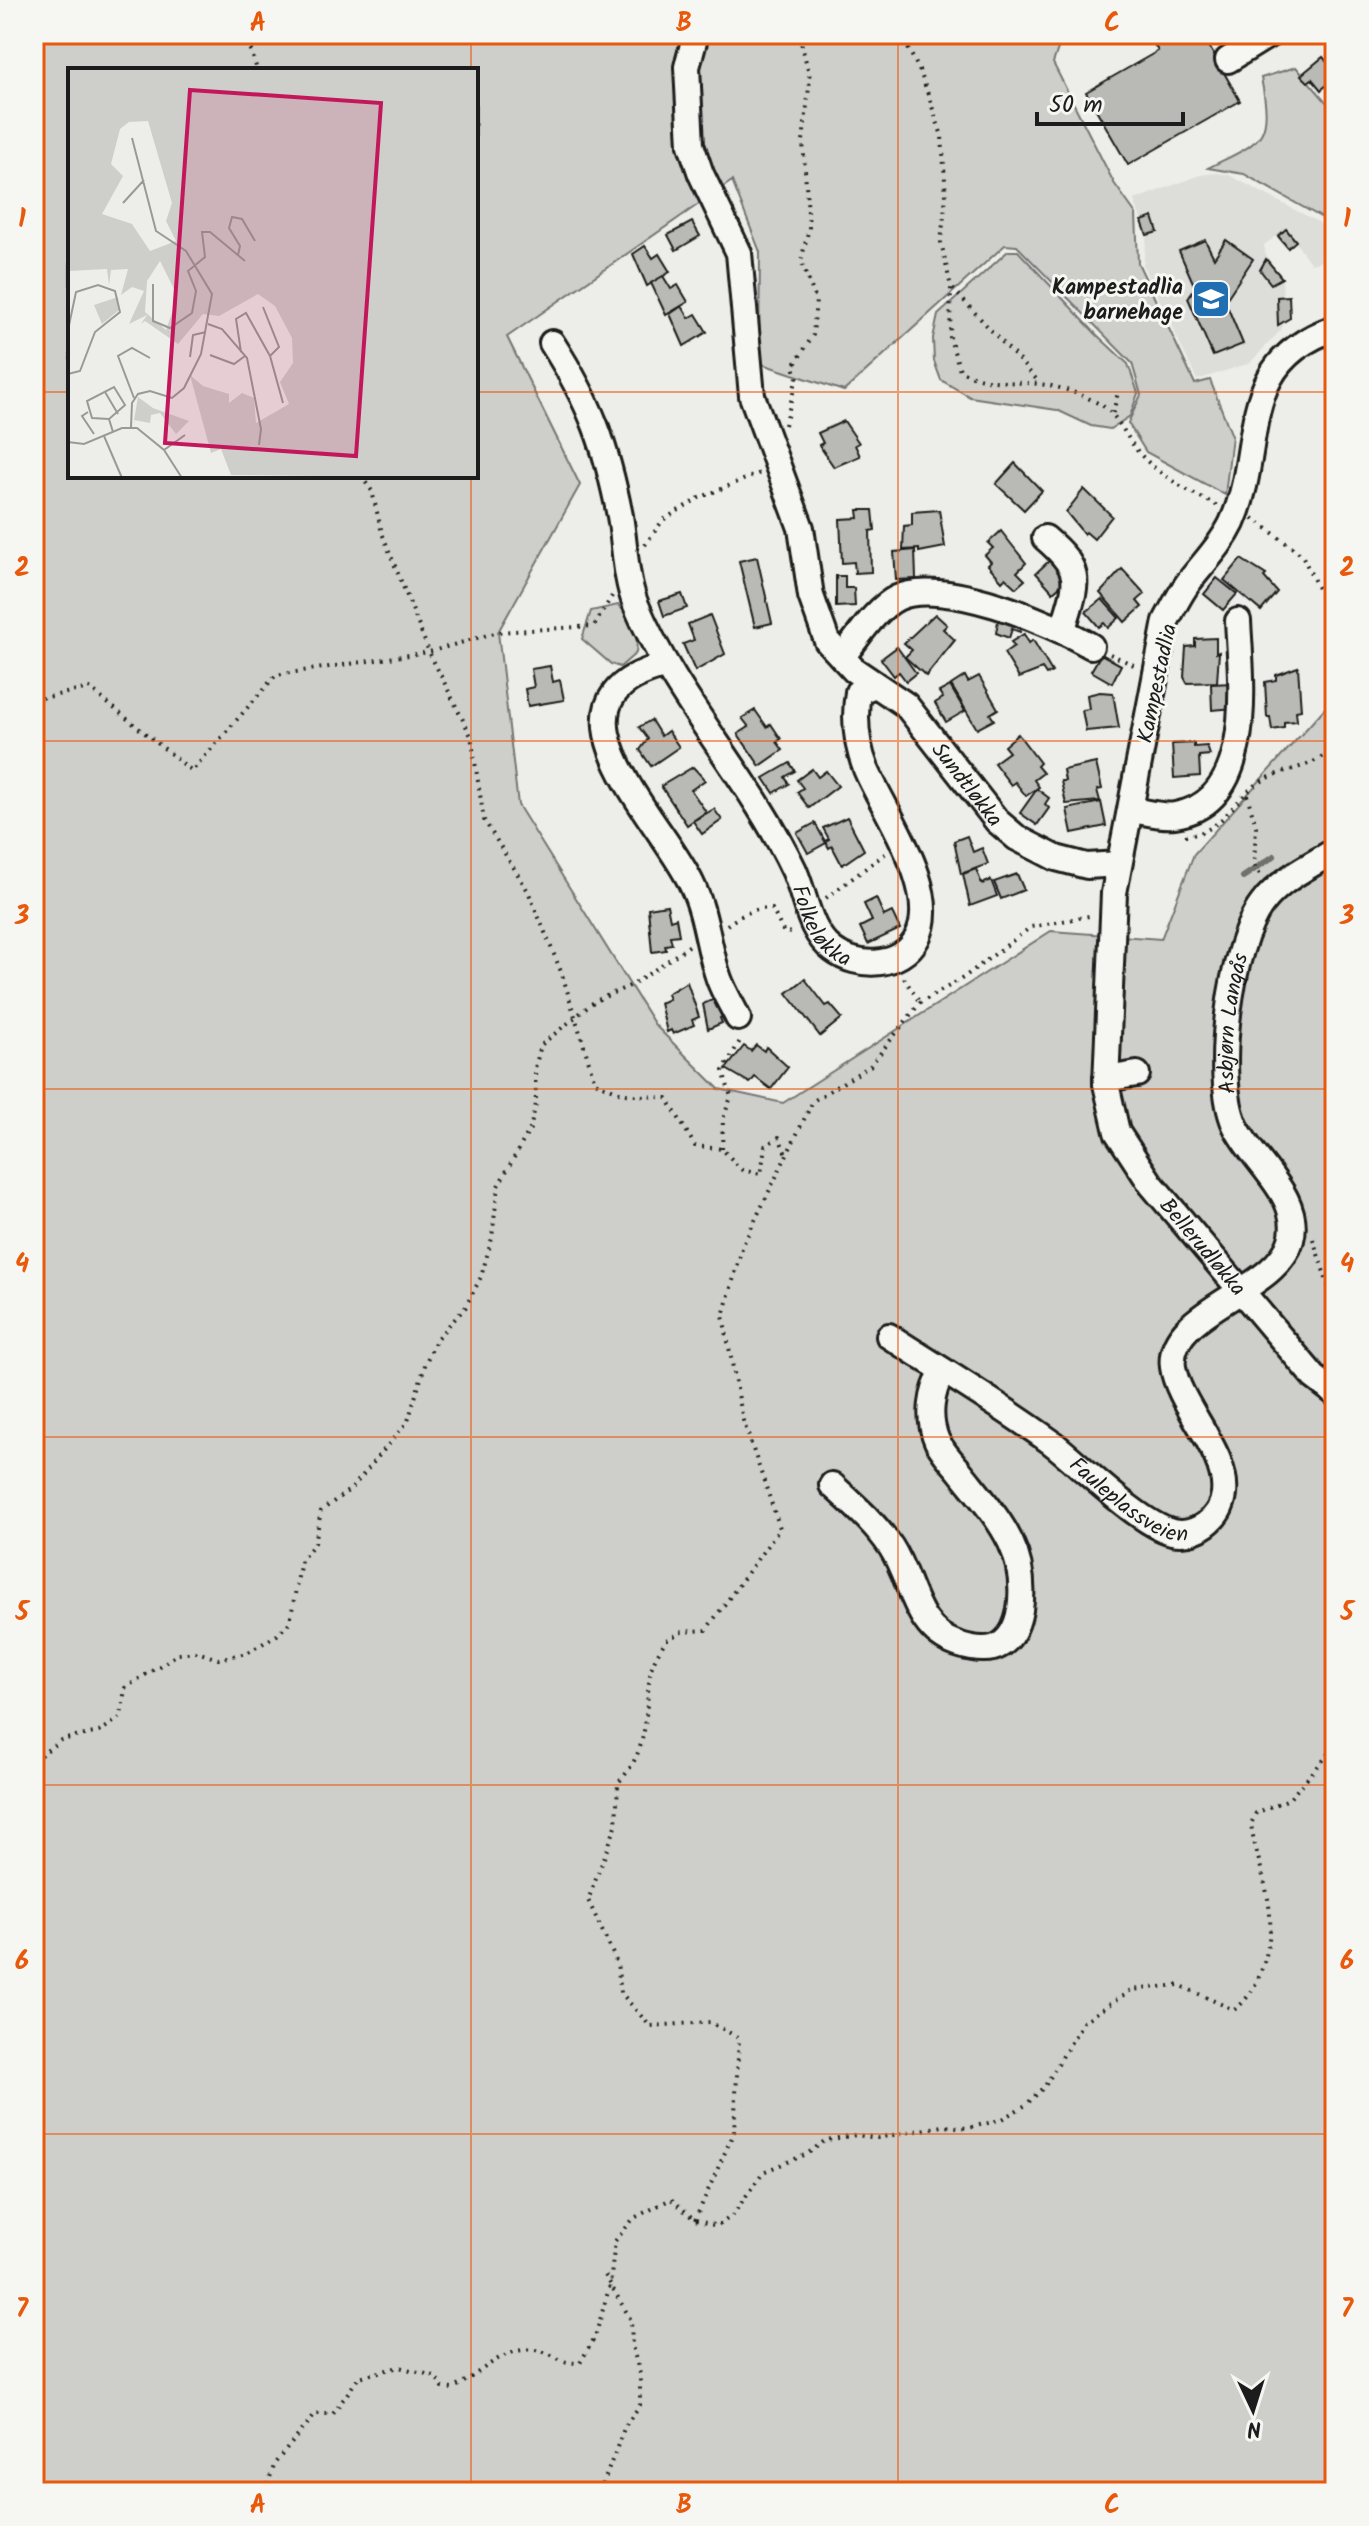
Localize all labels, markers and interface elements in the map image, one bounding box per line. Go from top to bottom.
text: A [250,3,266,45]
text: B [676,3,692,45]
text: C [1104,3,1120,45]
inset map [68,68,478,478]
scale bar [1037,76,1183,126]
text: 50 m [1049,86,1103,125]
text: 1 [18,199,26,241]
text: 1 [1343,199,1351,241]
place label: Kampestadlia barnehage [1052,271,1183,331]
school or university icon: Kampestadlia barnehage [1190,278,1232,320]
text: 2 [14,548,30,590]
text: 2 [1339,548,1355,590]
street label: Kampestadlia [1129,621,1188,747]
street label: Sundtløkka [921,735,1010,835]
street label: Folkeløkka [781,881,856,978]
text: 3 [14,896,29,938]
text: 3 [1339,896,1354,938]
street label: Asbjørn Langås [1210,949,1260,1096]
street label: Bellerudløkka [1150,1191,1254,1305]
text: 4 [15,1244,29,1286]
text: 4 [1340,1244,1354,1286]
street label: Fauleplassveien [1060,1449,1189,1553]
text: 5 [14,1592,30,1634]
text: 5 [1339,1592,1355,1634]
text: 6 [15,1941,29,1983]
text: 6 [1340,1941,1354,1983]
text: 7 [16,2289,29,2331]
text: 7 [1341,2289,1354,2331]
north arrow [1213,2370,1293,2450]
text: N [1246,2410,1262,2445]
text: A [250,2485,266,2526]
text: B [676,2485,692,2526]
text: C [1104,2485,1120,2526]

